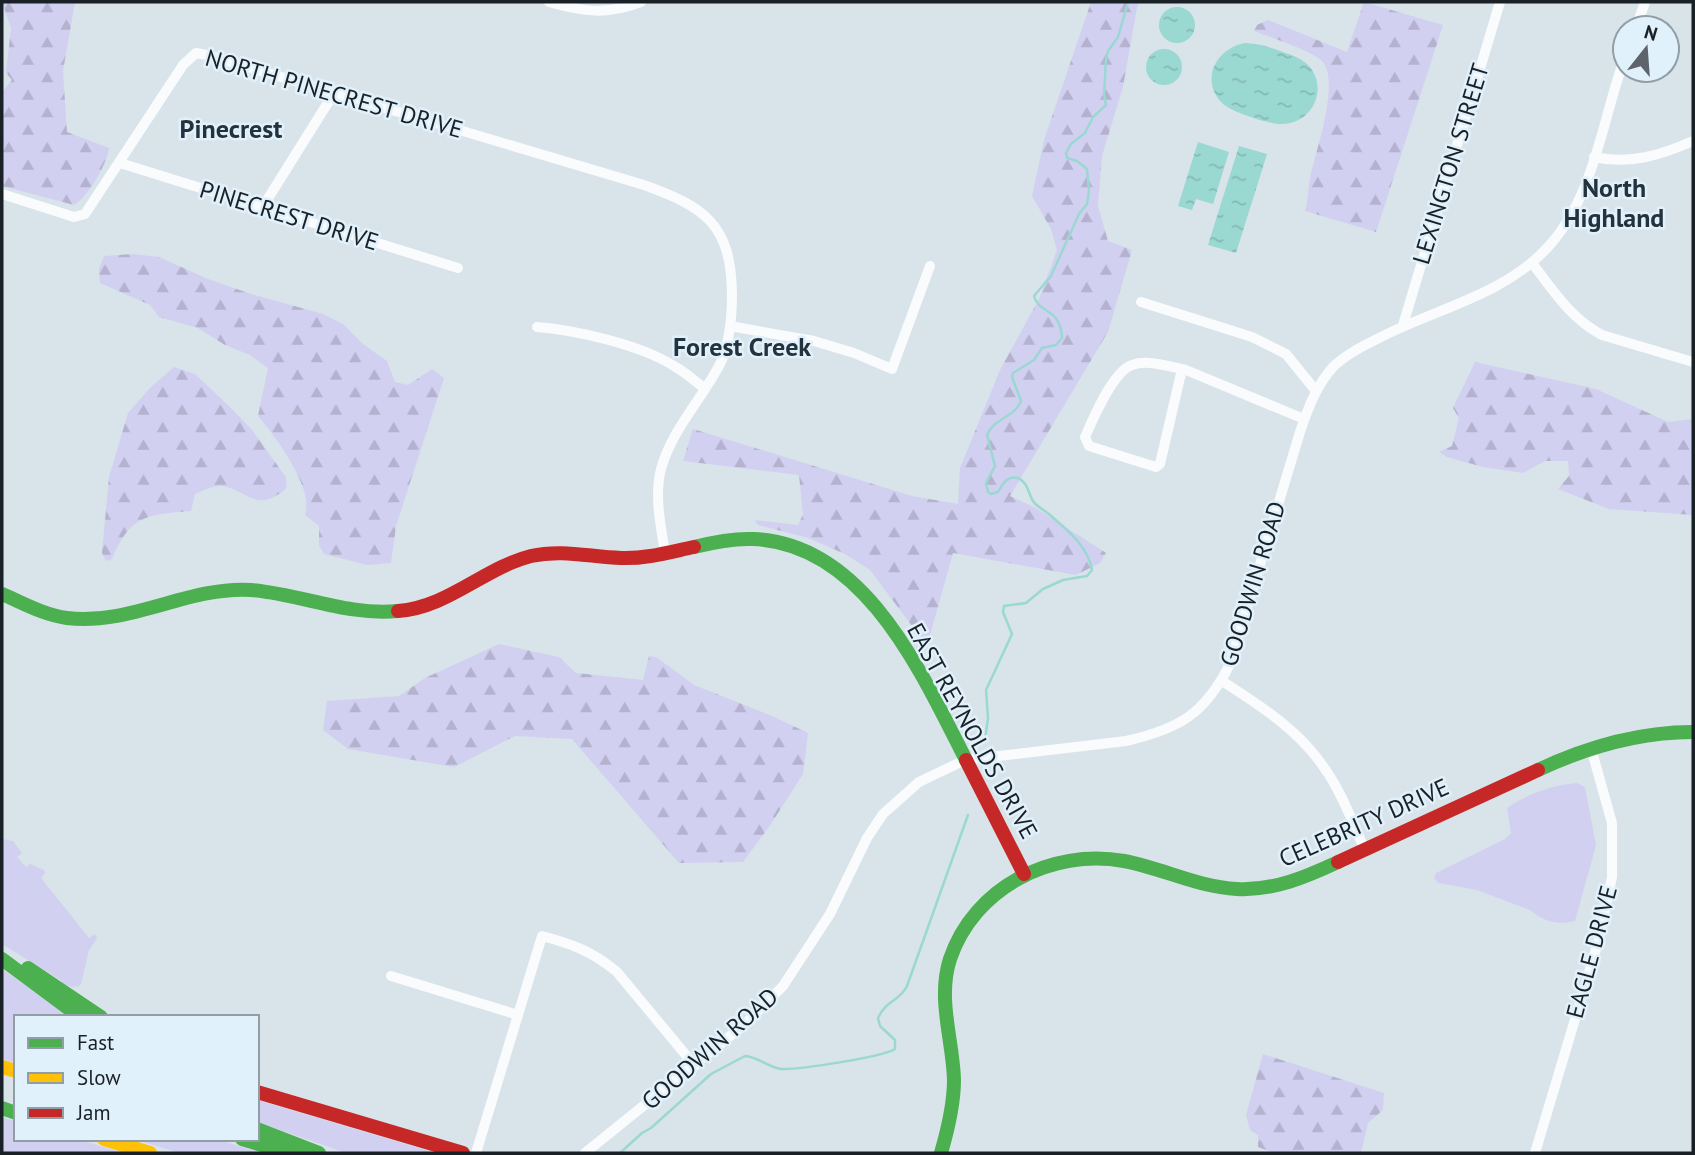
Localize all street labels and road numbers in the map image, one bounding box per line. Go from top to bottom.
street label: NORTH PINECREST DRIVE [202,42,466,145]
street label: LEXINGTON STREET [1405,60,1496,268]
street label: PINECREST DRIVE [196,174,382,257]
street label: GOODWIN ROAD [1213,498,1292,670]
street label: EAST REYNOLDS DRIVE [900,617,1045,844]
street label: CELEBRITY DRIVE [1274,771,1454,874]
street label: EAGLE DRIVE [1559,882,1624,1022]
street label: GOODWIN ROAD [635,981,784,1116]

